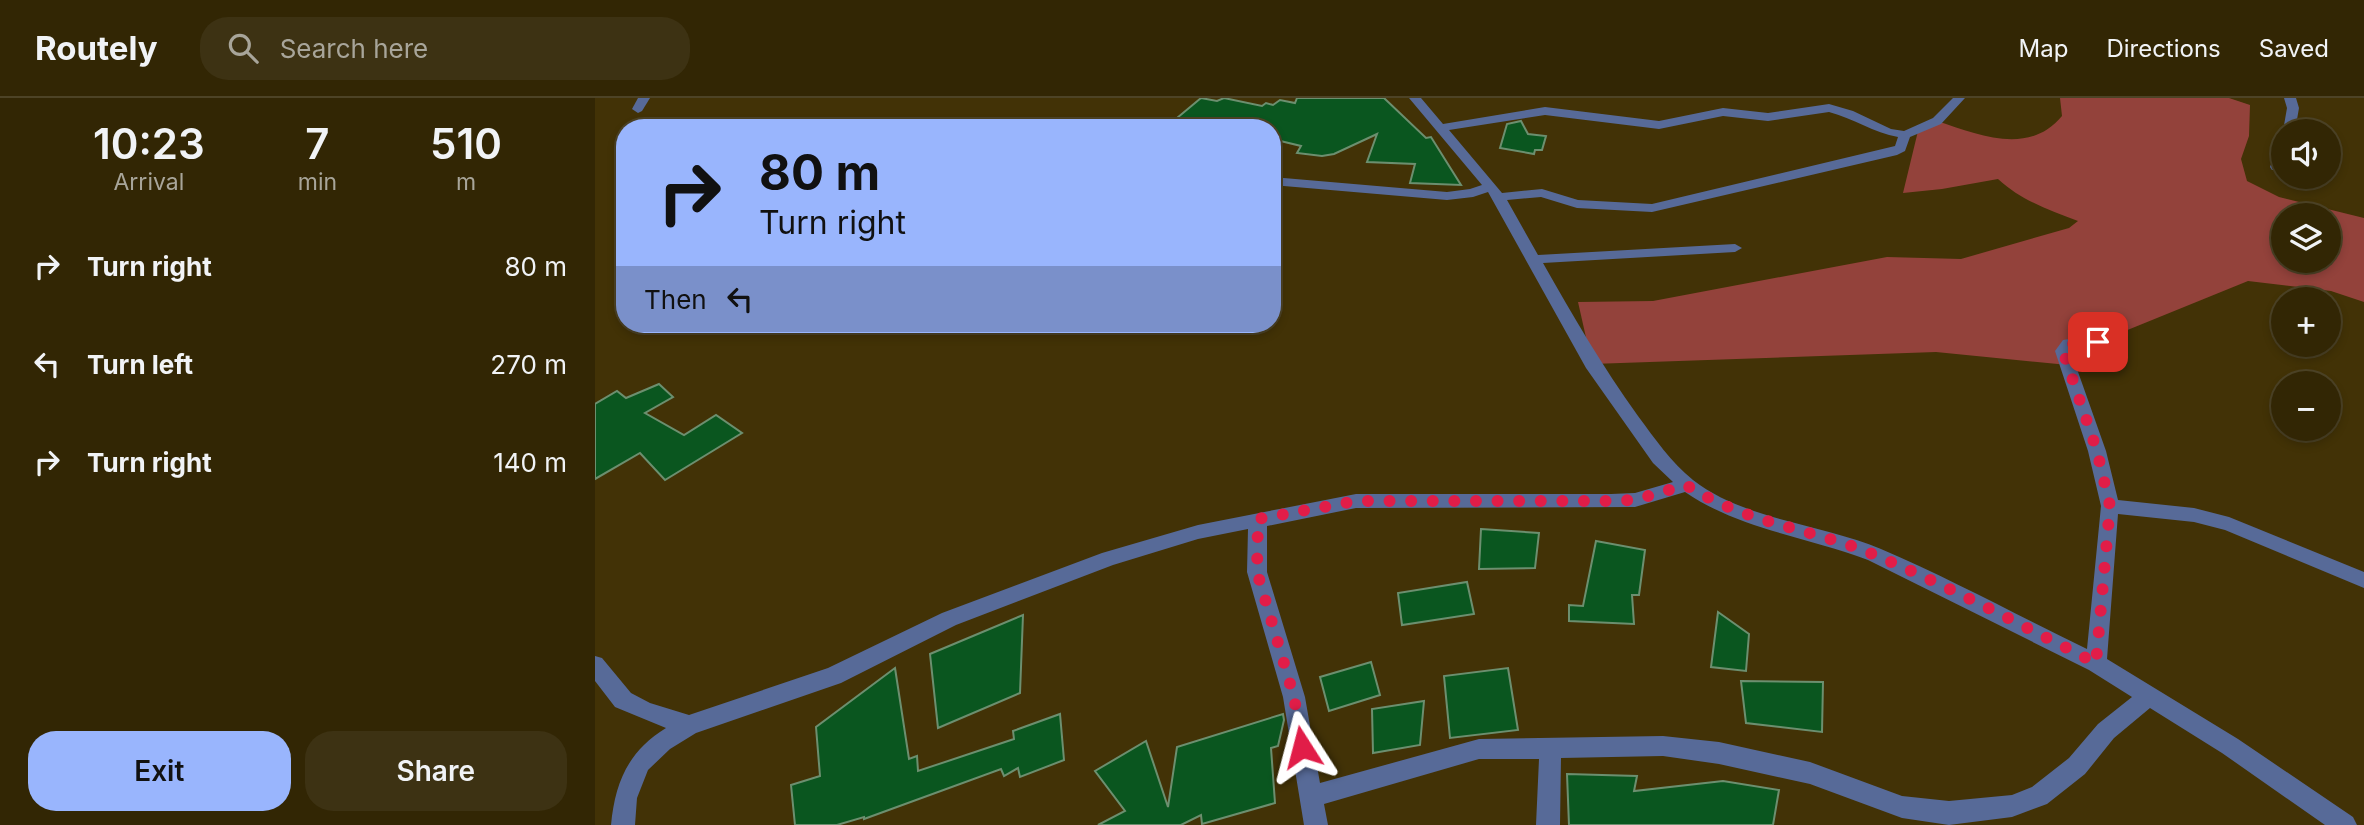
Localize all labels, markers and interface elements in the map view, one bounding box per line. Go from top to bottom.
search box [200,17,690,80]
text: Routely [35,28,158,68]
icon: search [224,29,262,67]
text: Search here [280,33,428,64]
text: Map [2019,34,2068,63]
text: Directions [2106,34,2221,63]
text: Saved [2259,34,2329,63]
text: 10:23 [93,118,205,169]
text: 7 [305,118,330,169]
text: 510 [430,118,502,169]
map controls [2271,119,2341,441]
button: sound [2271,119,2341,189]
text: 80 m [759,143,880,202]
icon: right [644,147,735,238]
text: Arrival [113,168,184,196]
text: min [298,168,337,196]
text: m [456,168,476,196]
text: Turn right [759,203,906,242]
button: layers [2271,203,2341,273]
icon: right [28,247,66,285]
text: Turn right [87,251,212,282]
text: 80 m [504,251,567,282]
icon: left [721,280,759,318]
text: Then [644,284,707,315]
button: + [2271,287,2341,357]
pin [2068,312,2128,372]
icon: arrive [2079,323,2117,361]
icon: left [28,345,66,383]
text: Turn left [87,349,193,380]
text: 270 m [490,349,567,380]
button: − [2271,371,2341,441]
icon: right [28,443,66,481]
text: Turn right [87,447,212,478]
text: 140 m [493,447,567,478]
position arrow [1265,710,1339,784]
button: Exit [28,731,291,811]
button: Share [305,731,567,811]

